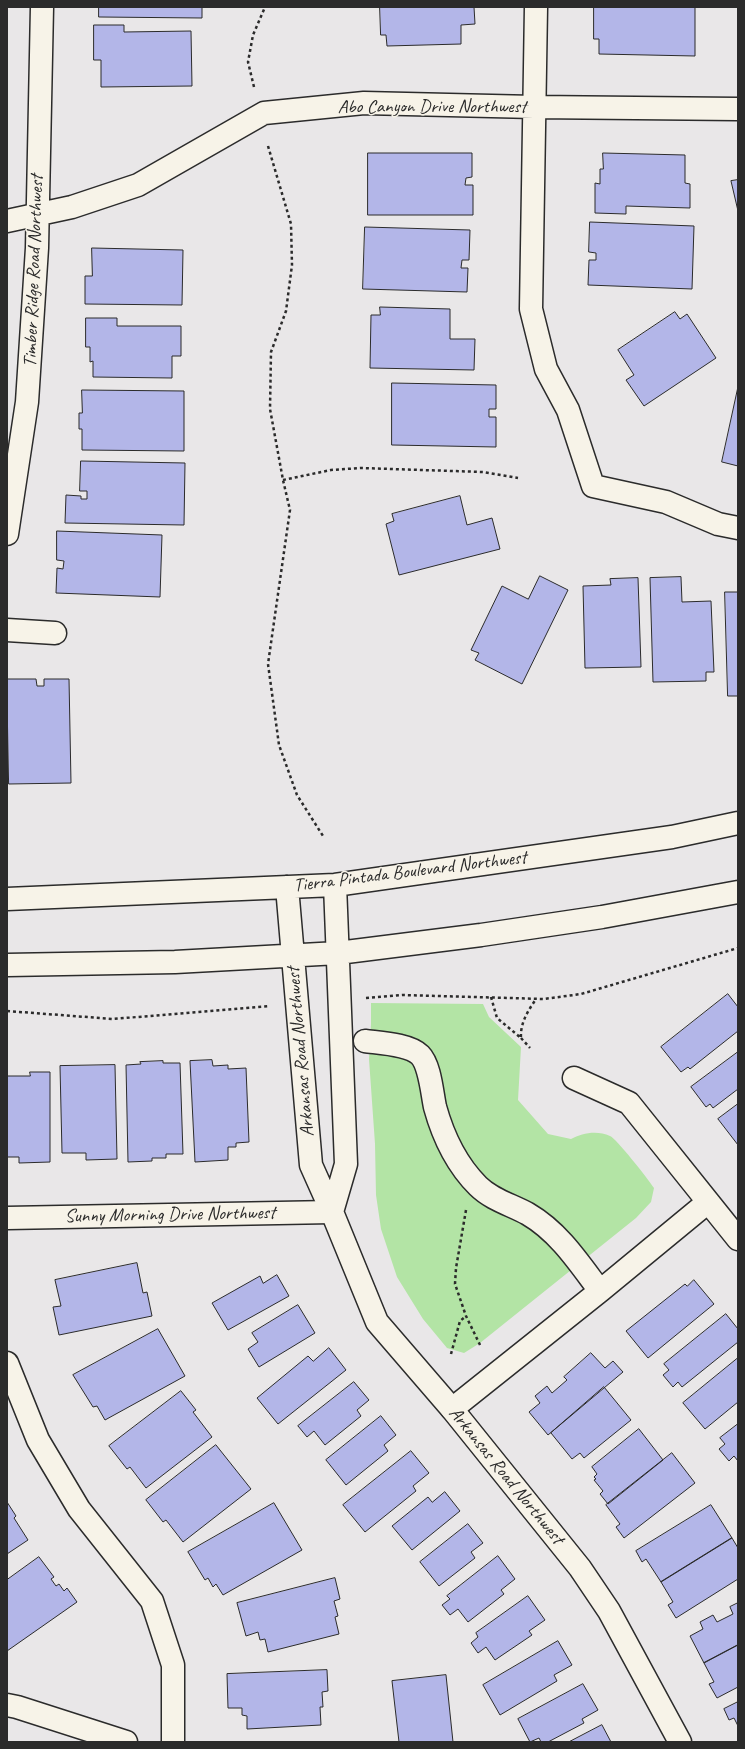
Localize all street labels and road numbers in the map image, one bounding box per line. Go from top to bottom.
street label: Abo Canyon Drive Northwest [338,96,526,118]
street label: Timber Ridge Road Northwest [19,174,49,368]
street label: Tierra Pintada Boulevard Northwest [292,846,528,898]
street label: Arkansas Road Northwest [282,966,320,1138]
street label: Sunny Morning Drive Northwest [65,1202,275,1228]
street label: Arkansas Road Northwest [444,1403,568,1549]

